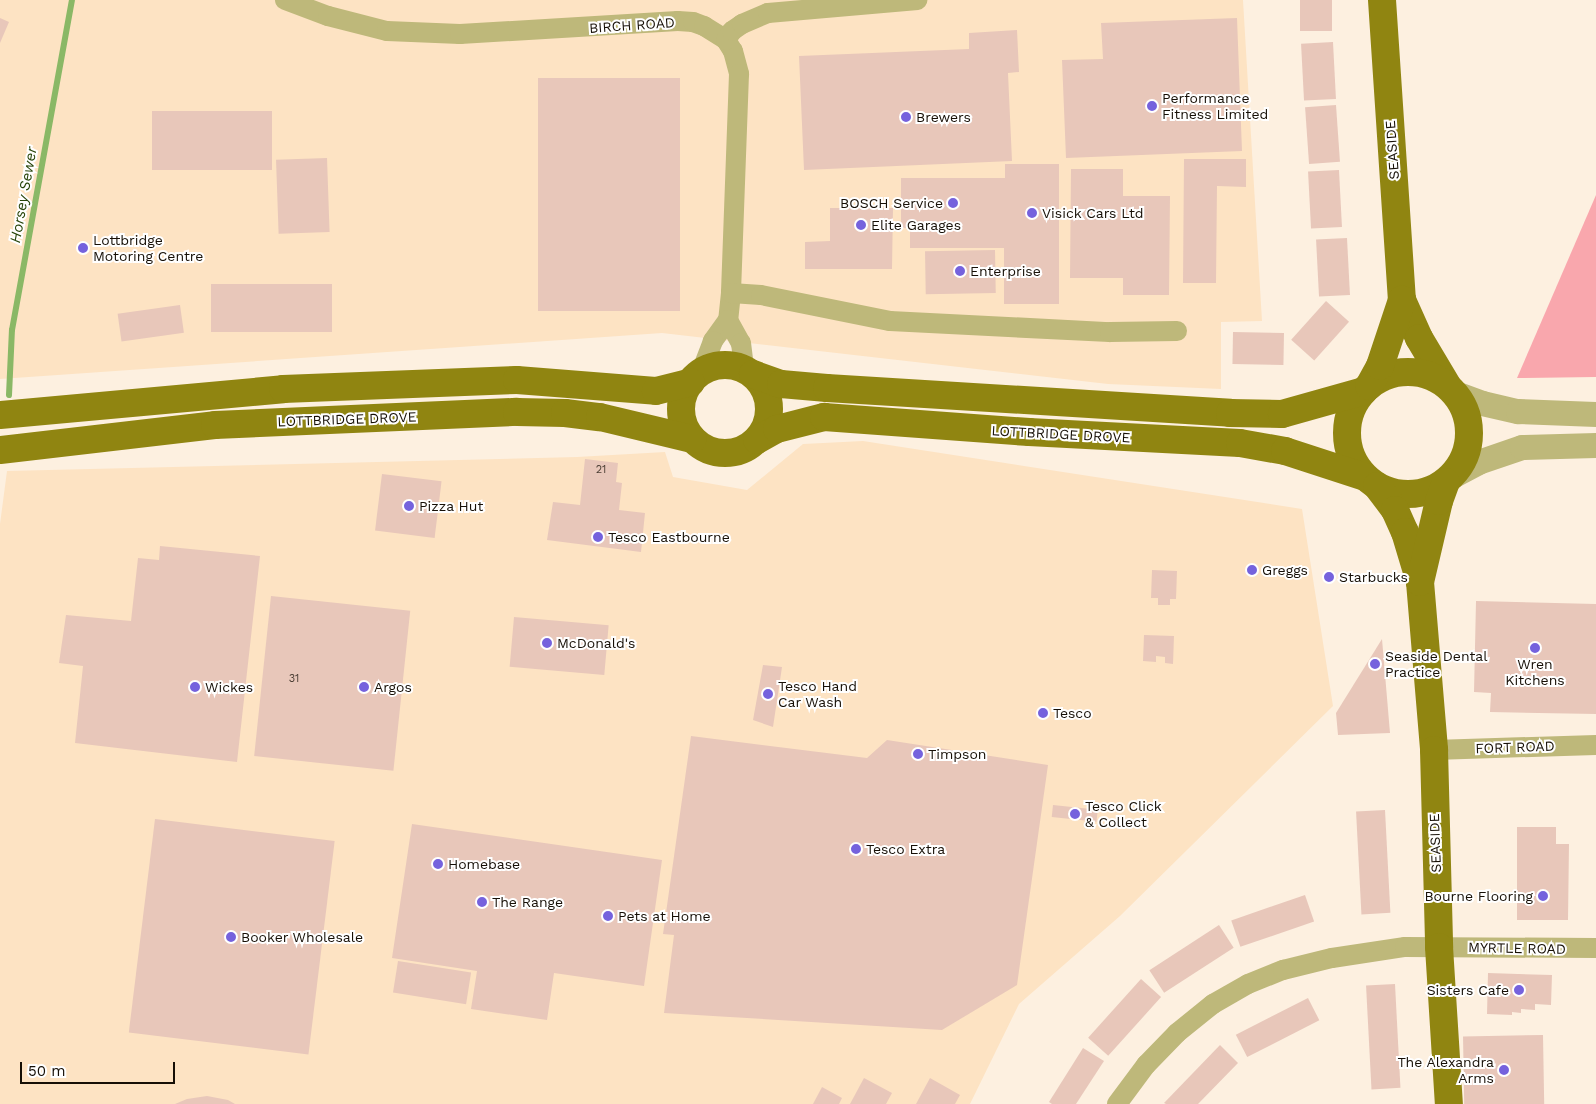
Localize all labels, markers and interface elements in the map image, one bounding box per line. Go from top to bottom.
street label: BIRCH ROAD [589,14,675,36]
place label: Performance Fitness Limited [1162,90,1268,122]
marker: Performance Fitness Limited [1146,100,1158,112]
place label: Brewers [916,109,971,125]
marker: Brewers [900,111,912,123]
street label: SEASIDE [1382,120,1402,180]
water label: Horsey Sewer [7,145,41,245]
place label: BOSCH Service [840,195,943,211]
marker: BOSCH Service [947,197,959,209]
place label: Visick Cars Ltd [1042,205,1144,221]
marker: Visick Cars Ltd [1026,207,1038,219]
place label: Elite Garages [871,217,961,233]
marker: Elite Garages [855,219,867,231]
place label: Lottbridge Motoring Centre [93,232,203,264]
marker: Lottbridge Motoring Centre [77,242,89,254]
place label: Enterprise [970,263,1041,279]
marker: Enterprise [954,265,966,277]
street label: LOTTBRIDGE DROVE [277,408,417,430]
street label: LOTTBRIDGE DROVE [991,422,1131,446]
house number: 21 [596,463,606,477]
place label: Pizza Hut [419,498,484,514]
marker: Pizza Hut [403,500,415,512]
place label: Tesco Eastbourne [608,529,730,545]
marker: Tesco Eastbourne [592,531,604,543]
place label: Greggs [1262,562,1308,578]
marker: Greggs [1246,564,1258,576]
place label: Starbucks [1339,569,1408,585]
marker: Starbucks [1323,571,1335,583]
place label: McDonald's [557,635,635,651]
marker: McDonald's [541,637,553,649]
marker: Wren Kitchens [1529,642,1541,654]
place label: Seaside Dental Practice [1385,648,1488,680]
place label: Wren Kitchens [1505,656,1565,689]
marker: Seaside Dental Practice [1369,658,1381,670]
house number: 31 [289,672,299,686]
place label: Tesco Hand Car Wash [778,678,857,710]
place label: Wickes [205,679,253,695]
place label: Argos [374,679,412,695]
marker: Wickes [189,681,201,693]
marker: Argos [358,681,370,693]
marker: Tesco Hand Car Wash [762,688,774,700]
place label: Tesco [1053,705,1092,721]
marker: Tesco [1037,707,1049,719]
street label: FORT ROAD [1475,737,1555,757]
place label: Timpson [928,746,987,762]
marker: Timpson [912,748,924,760]
place label: Tesco Click & Collect [1085,798,1162,830]
marker: Tesco Click & Collect [1069,808,1081,820]
street label: SEASIDE [1426,813,1444,873]
place label: Tesco Extra [866,841,945,857]
marker: Tesco Extra [850,843,862,855]
place label: Homebase [448,856,520,872]
marker: Homebase [432,858,444,870]
place label: Bourne Flooring [1424,888,1533,904]
marker: Bourne Flooring [1537,890,1549,902]
place label: The Range [492,894,563,910]
marker: The Range [476,896,488,908]
place label: Pets at Home [618,908,711,924]
marker: Pets at Home [602,910,614,922]
place label: Booker Wholesale [241,929,364,945]
marker: Booker Wholesale [225,931,237,943]
street label: MYRTLE ROAD [1468,939,1566,957]
place label: Sisters Cafe [1427,982,1509,998]
marker: Sisters Cafe [1513,984,1525,996]
scale bar [22,1052,178,1084]
place label: The Alexandra Arms [1397,1054,1494,1086]
text: 50 m [28,1062,65,1080]
marker: The Alexandra Arms [1498,1064,1510,1076]

